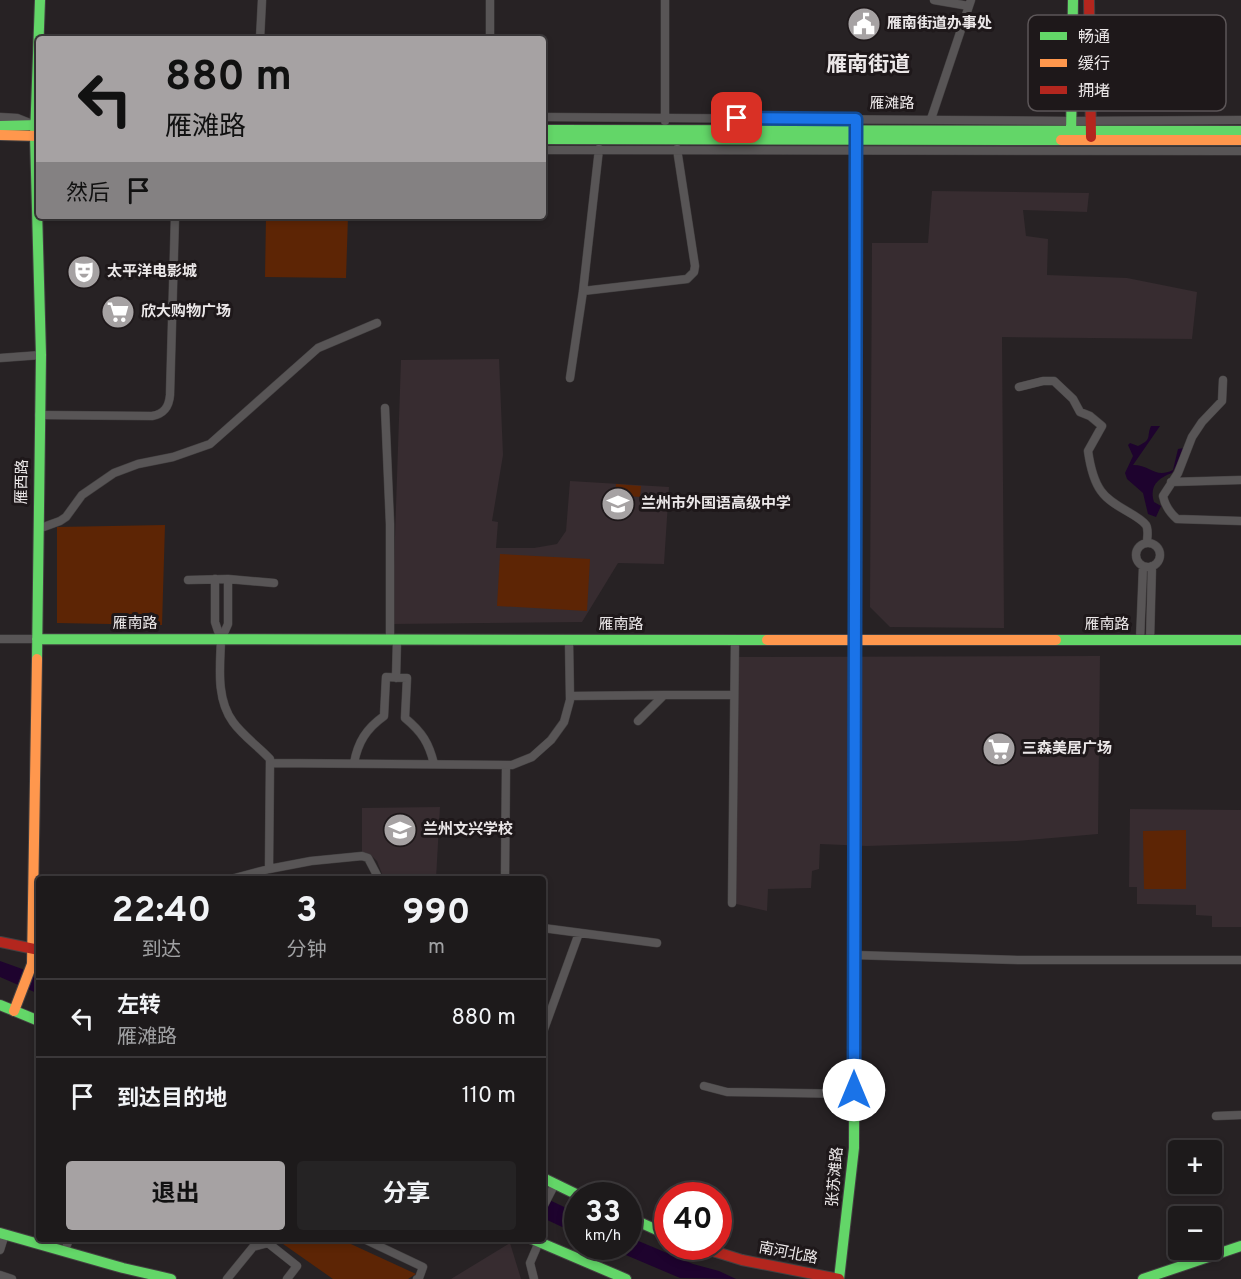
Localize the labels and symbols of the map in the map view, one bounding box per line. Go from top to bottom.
public building icon: 雁南街道办事处 [846,6,882,42]
place label: 雁南街道办事处 [887,15,992,34]
legend [1028,15,1226,111]
text: 畅通 [1078,28,1110,48]
district label: 雁南街道 [826,52,910,79]
text: 缓行 [1078,55,1110,75]
text: 拥堵 [1078,82,1110,102]
pin [711,92,762,143]
street label: 雁滩路 [869,95,915,114]
theatre icon: 太平洋电影城 [66,254,102,290]
place label: 太平洋电影城 [107,262,197,282]
supermarket icon: 欣大购物广场 [100,294,136,330]
place label: 欣大购物广场 [141,303,231,322]
street label: 雁西路 [13,459,33,505]
school or university icon: 兰州市外国语高级中学 [600,486,636,522]
place label: 兰州市外国语高级中学 [641,494,791,514]
street label: 雁南路 [112,615,158,634]
street label: 雁南路 [598,616,644,635]
street label: 雁南路 [1084,616,1130,635]
supermarket icon: 三森美居广场 [981,731,1017,767]
place label: 三森美居广场 [1022,740,1112,759]
school or university icon: 兰州文兴学校 [382,812,418,848]
place label: 兰州文兴学校 [423,820,513,840]
position arrow [822,1058,886,1122]
street label: 张苏滩路 [824,1146,848,1208]
speed limit sign: 40 [654,1182,732,1260]
street label: 南河北路 [757,1238,819,1269]

